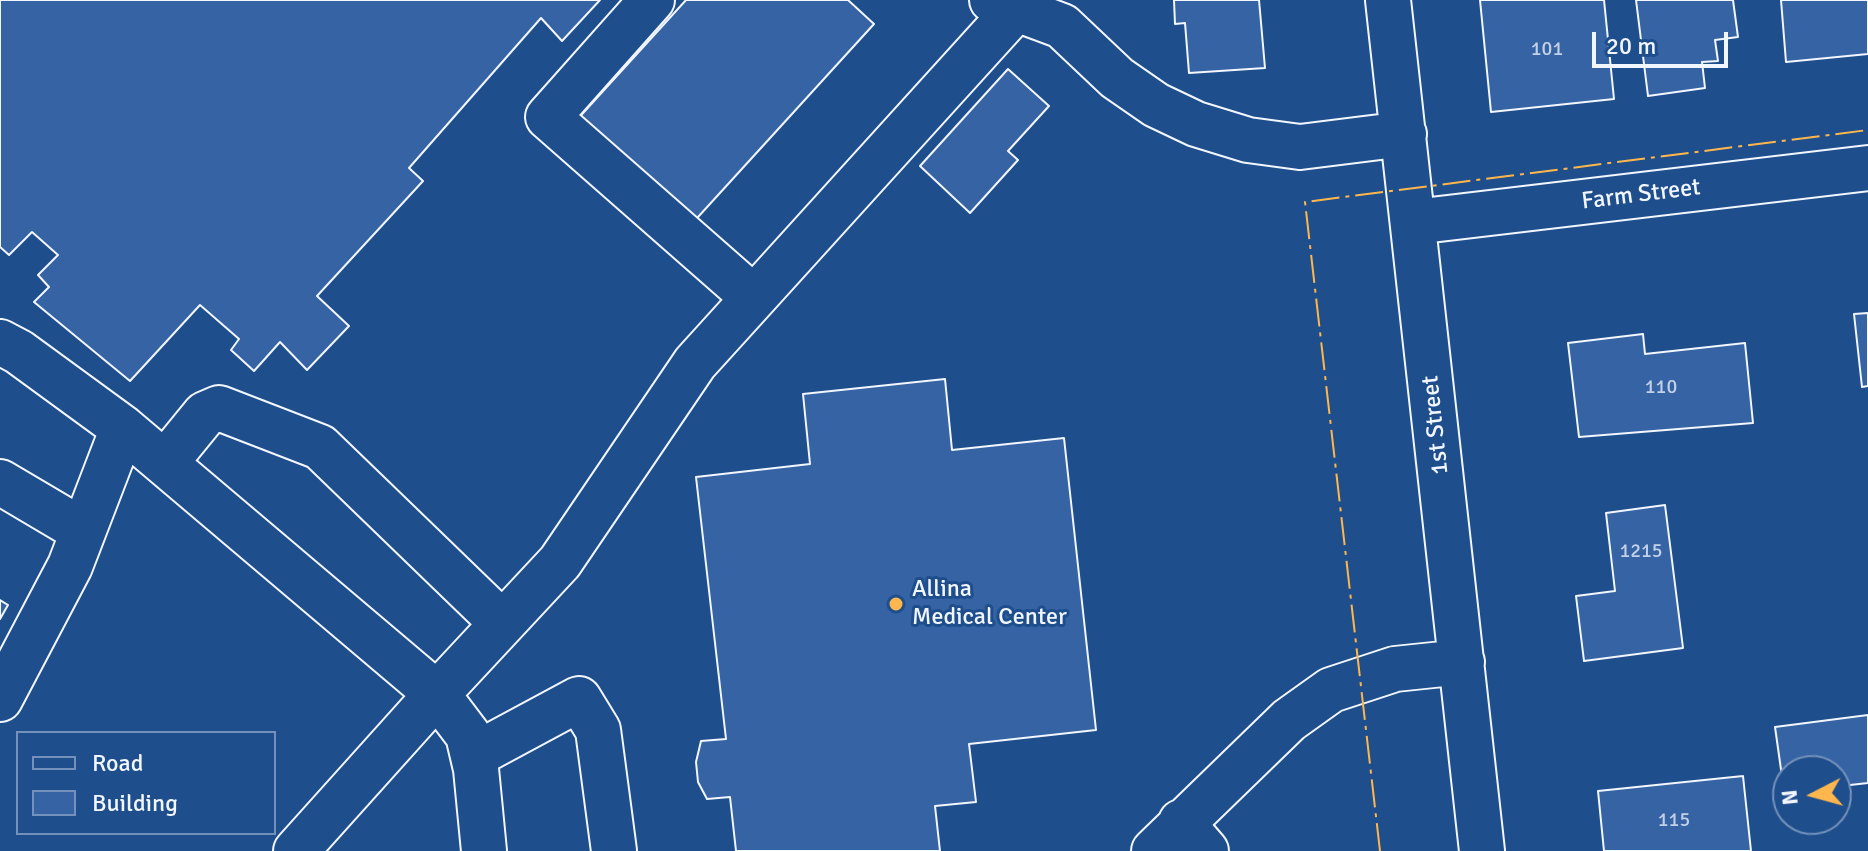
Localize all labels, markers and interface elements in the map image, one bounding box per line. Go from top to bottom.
scale bar [1596,16,1732,66]
text: 20 m [1606,31,1656,61]
house number: 101 [1531,38,1563,62]
street label: Farm Street [1580,173,1702,217]
street label: 1st Street [1416,374,1456,476]
house number: 110 [1645,376,1677,400]
house number: 1215 [1619,540,1663,564]
place label: Allina Medical Center [912,576,1067,632]
marker: Allina Medical Center [887,595,905,613]
legend [16,731,276,835]
text: Road [92,748,143,778]
north arrow [1772,755,1852,835]
text: Building [92,788,178,818]
text: N [1775,788,1804,806]
house number: 115 [1658,809,1690,833]

